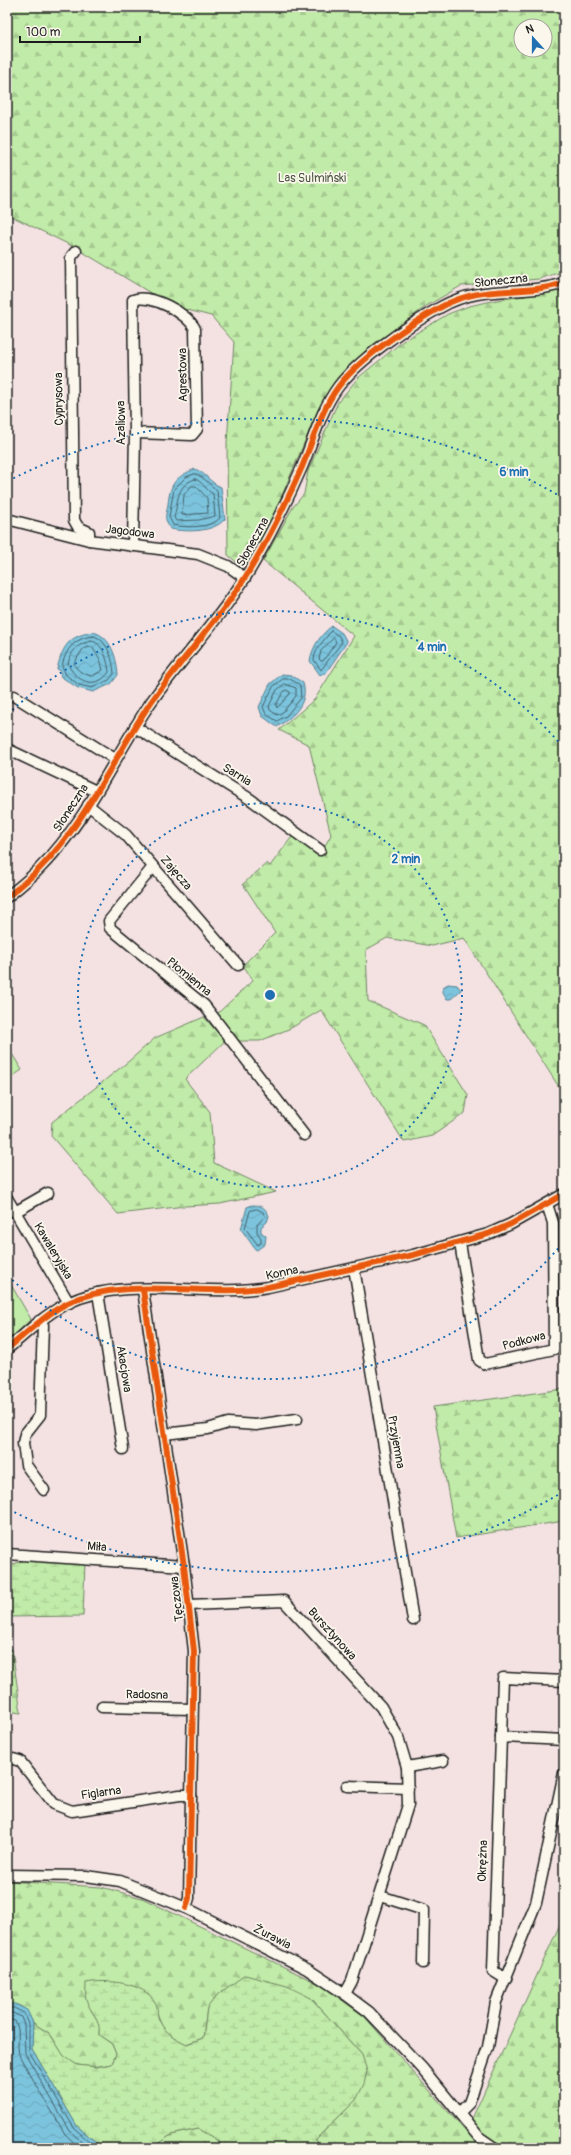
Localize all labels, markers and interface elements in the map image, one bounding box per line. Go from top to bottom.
scale bar [20,18,140,44]
north arrow [513,18,553,58]
text: N [524,22,536,37]
text: 100 m [26,25,61,40]
park label: Las Sulmiński [278,171,346,186]
street label: Słoneczna [474,271,529,291]
street label: Agrestowa [175,347,191,402]
street label: Cyprysowa [51,372,67,426]
street label: Azaliowa [114,400,129,445]
text: 6 min [499,465,529,480]
street label: Słoneczna [233,515,273,569]
street label: Jagodowa [105,522,156,543]
text: 4 min [416,640,447,655]
street label: Sarnia [220,760,255,790]
street label: Słoneczna [50,781,92,835]
text: 2 min [392,852,421,867]
street label: Zajęcza [157,853,195,894]
street label: Płomienna [164,954,215,1000]
centre of rings [263,988,277,1002]
street label: Kawaleryjska [30,1220,76,1282]
street label: Konna [264,1262,300,1284]
street label: Podkowa [501,1328,548,1354]
street label: Akacjowa [113,1345,135,1394]
street label: Przyjemna [384,1414,408,1470]
street label: Miła [87,1539,108,1555]
street label: Tęczowa [167,1575,187,1622]
street label: Bursztynowa [304,1605,360,1664]
street label: Radosna [126,1687,169,1703]
street label: Figlarna [80,1783,123,1803]
street label: Okrężna [475,1839,491,1882]
street label: Żurawia [251,1920,294,1953]

